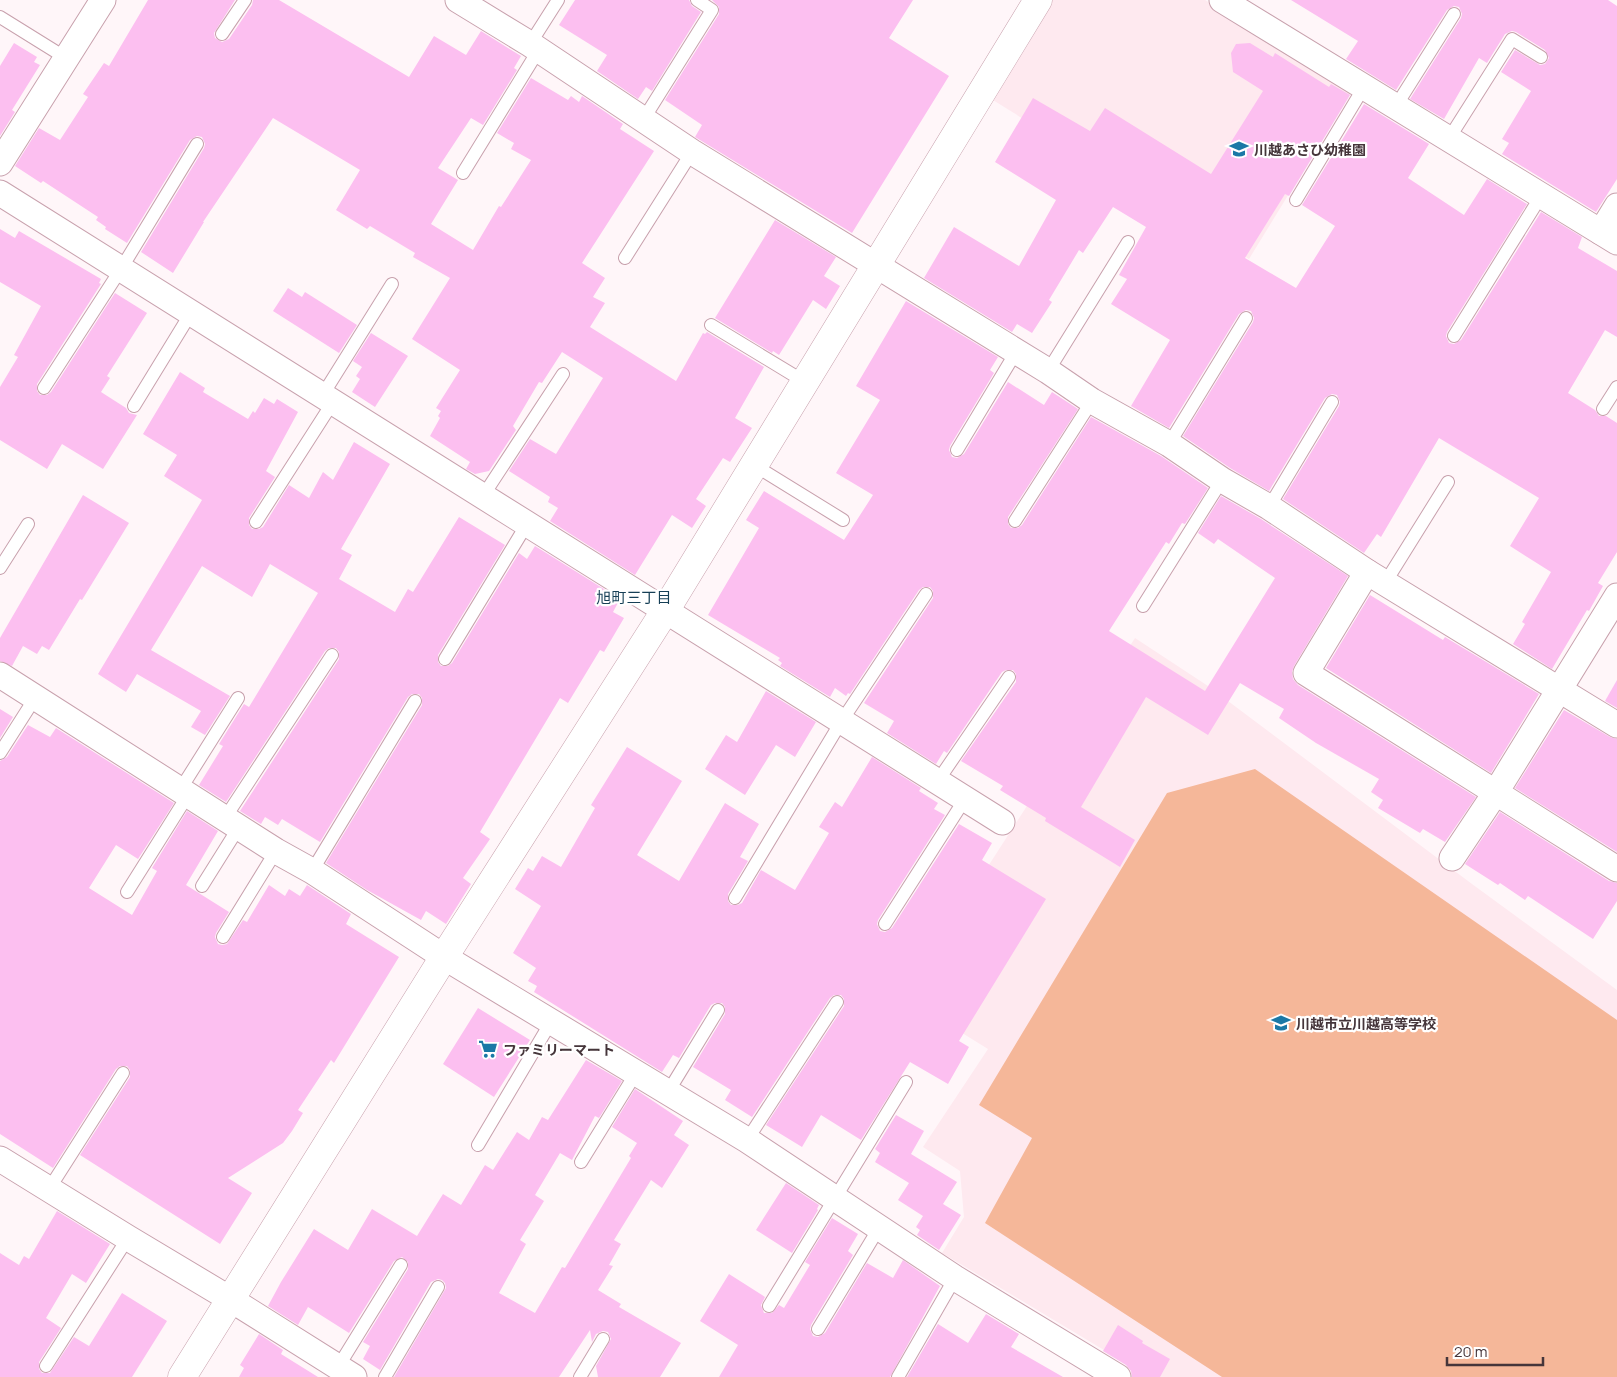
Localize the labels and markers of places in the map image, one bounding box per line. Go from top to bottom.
school or university icon: 川越あさひ幼稚園 [1228,138,1250,160]
place label: 川越あさひ幼稚園 [1254,140,1366,159]
school or university icon: 川越市立川越高等学校 [1270,1012,1292,1034]
place label: 川越市立川越高等学校 [1296,1014,1436,1033]
supermarket icon: ファミリーマート [477,1038,499,1060]
place label: ファミリーマート [503,1040,615,1059]

